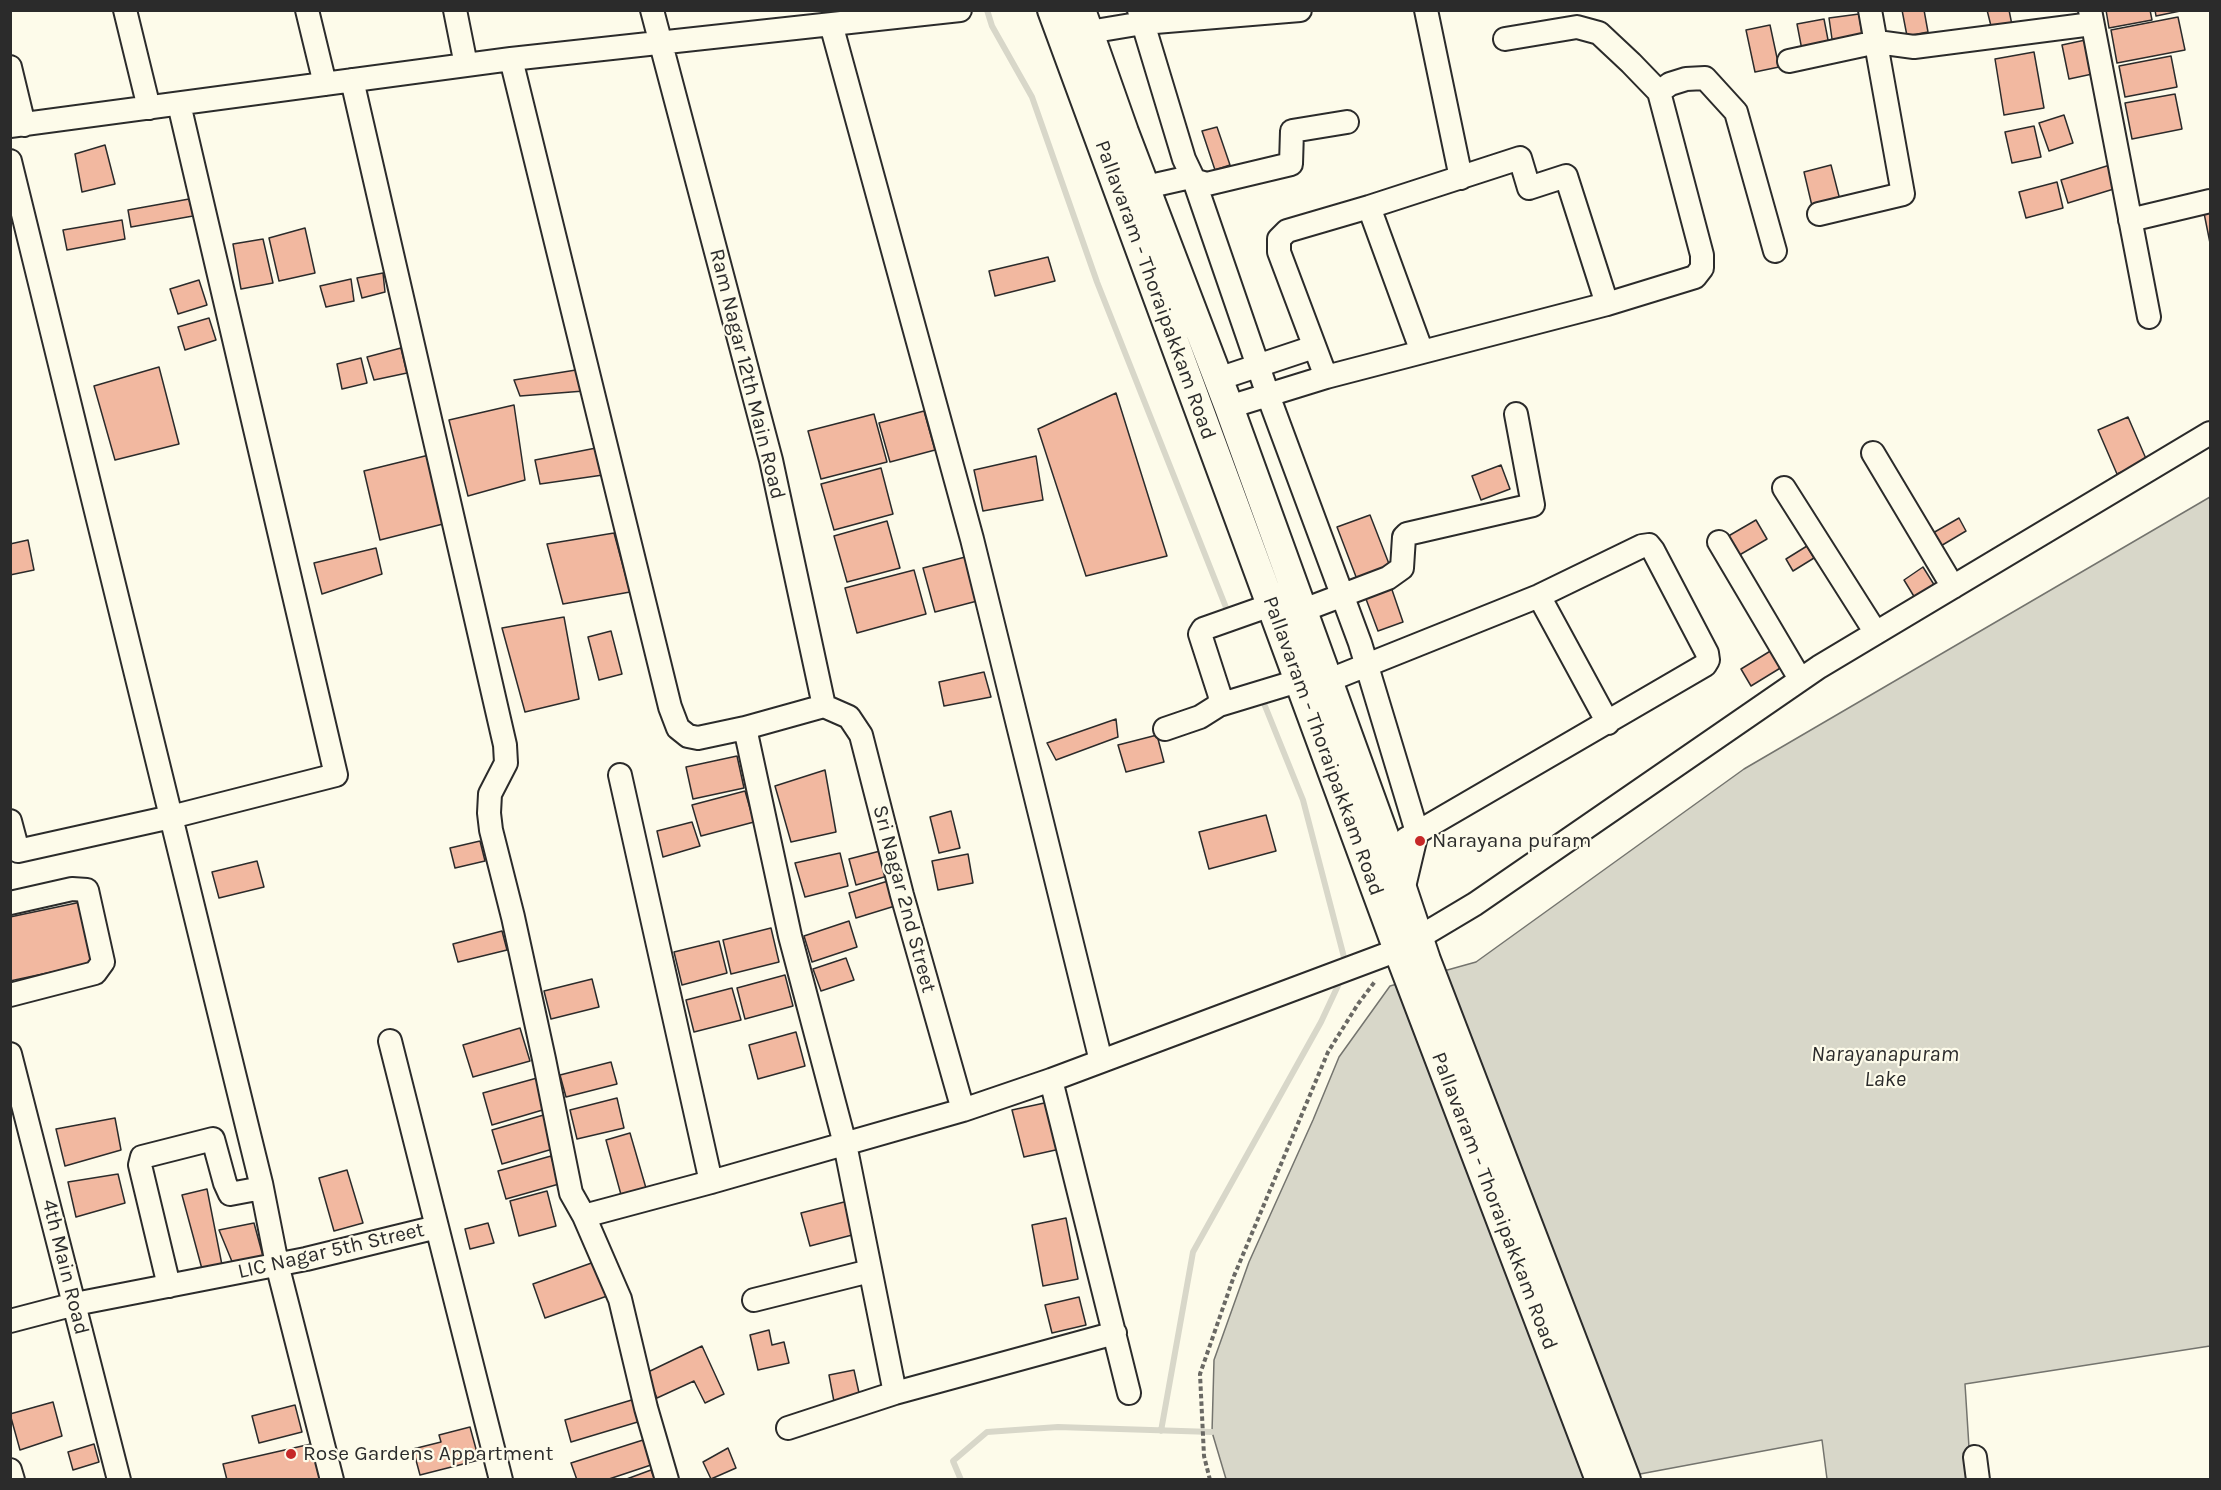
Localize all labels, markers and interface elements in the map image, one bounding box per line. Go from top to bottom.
street label: Pallavaram - Thoraipakkam Road [1089,137,1221,443]
street label: Ram Nagar 12th Main Road [704,246,790,502]
street label: Pallavaram - Thoraipakkam Road [1257,593,1389,899]
street label: Sri Nagar 2nd Street [867,802,941,996]
place label: Narayana puram [1432,828,1591,854]
marker: Narayana puram [1413,834,1427,848]
water label: Narayanapuram Lake [1811,1042,1959,1094]
street label: Pallavaram - Thoraipakkam Road [1425,1049,1563,1353]
street label: 4th Main Road [36,1197,94,1337]
street label: LIC Nagar 5th Street [235,1217,427,1285]
place label: Rose Gardens Appartment [303,1441,553,1467]
marker: Rose Gardens Appartment [284,1447,298,1461]

